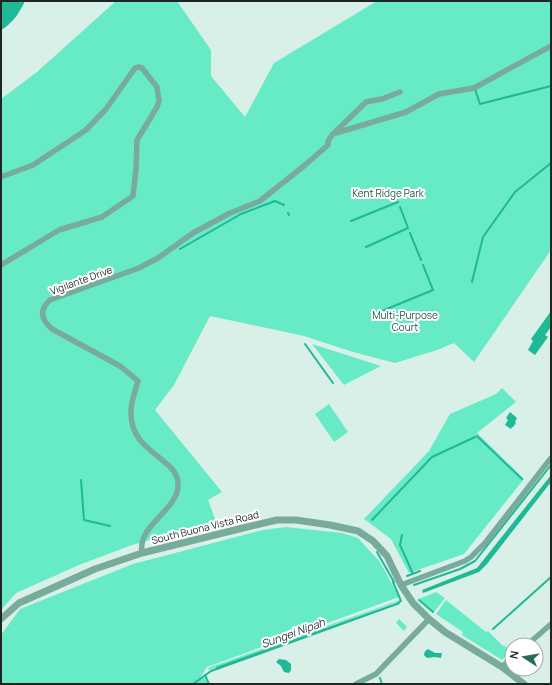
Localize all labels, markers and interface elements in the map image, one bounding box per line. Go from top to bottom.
park label: Kent Ridge Park [352,186,425,200]
street label: Vigilante Drive [48,262,114,298]
park label: Multi-Purpose Court [372,308,438,334]
street label: South Buona Vista Road [150,507,260,547]
water label: Sungei Nipah [259,614,327,651]
north arrow [504,637,544,677]
text: N [506,649,522,660]

